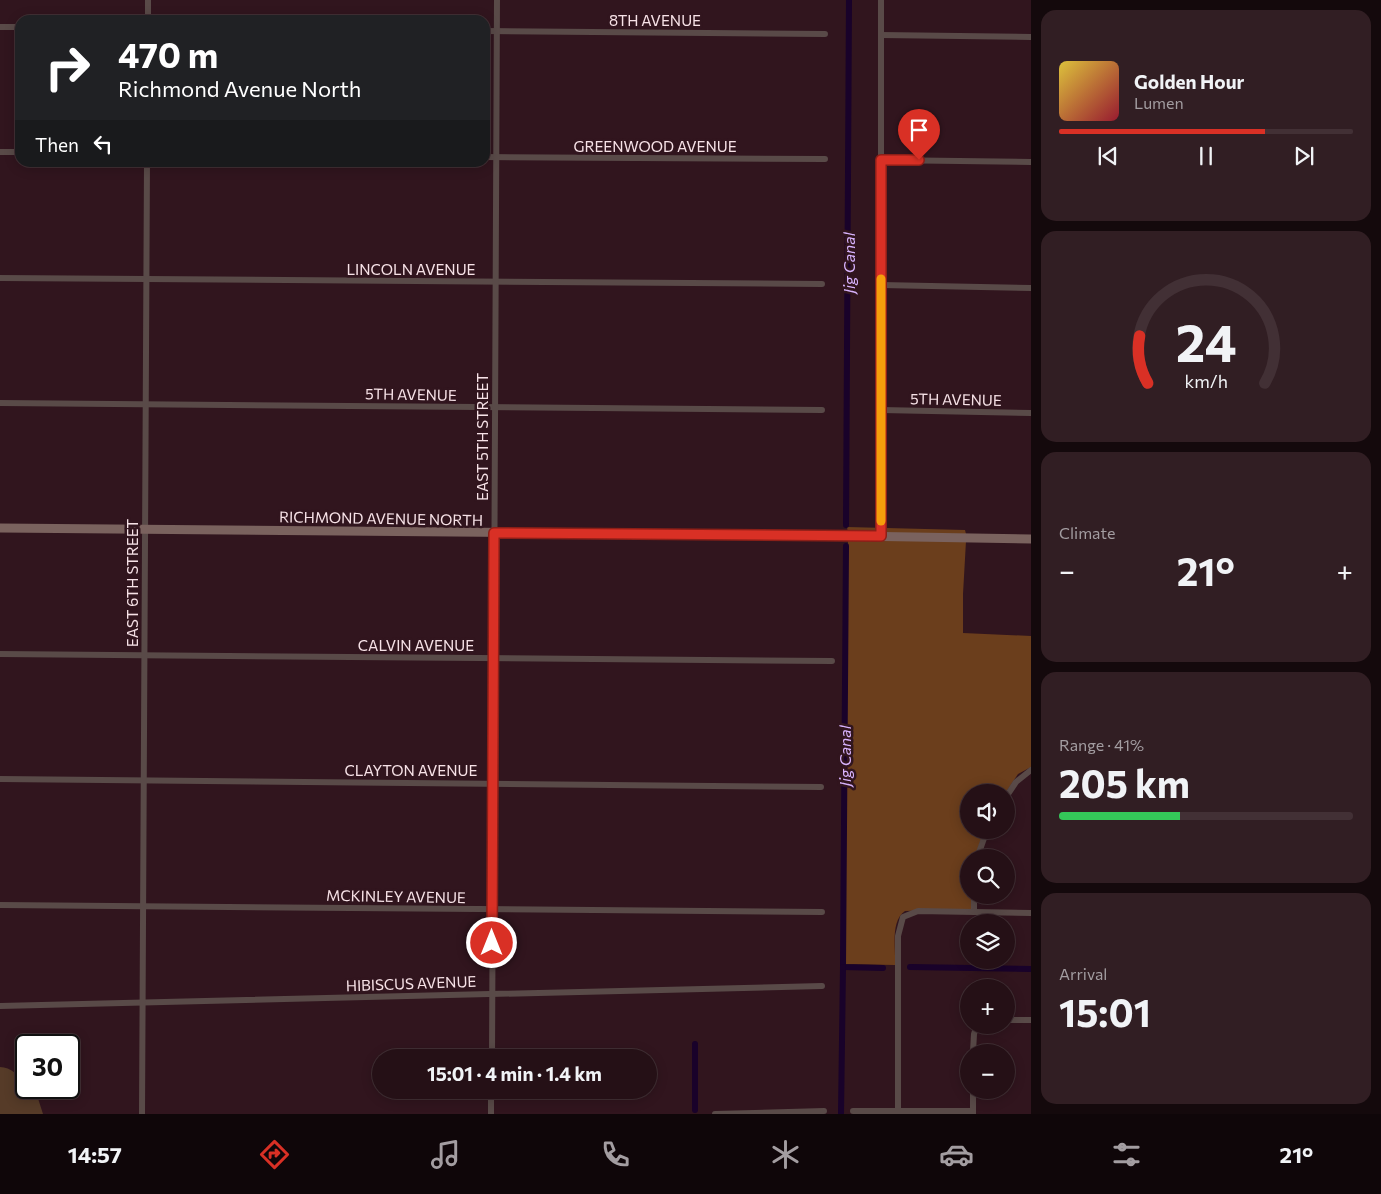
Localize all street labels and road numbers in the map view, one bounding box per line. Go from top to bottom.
street label: 8TH AVENUE [609,11,701,29]
street label: GREENWOOD AVENUE [573,137,737,155]
street label: LINCOLN AVENUE [346,260,476,278]
street label: EAST 5TH STREET [473,373,491,501]
street label: 5TH AVENUE [365,384,457,404]
street label: 5TH AVENUE [910,389,1002,409]
street label: RICHMOND AVENUE NORTH [279,507,483,529]
street label: EAST 6TH STREET [123,518,141,647]
street label: CALVIN AVENUE [358,636,474,654]
street label: CLAYTON AVENUE [345,761,478,779]
street label: MCKINLEY AVENUE [326,886,466,906]
street label: HIBISCUS AVENUE [345,972,477,994]

